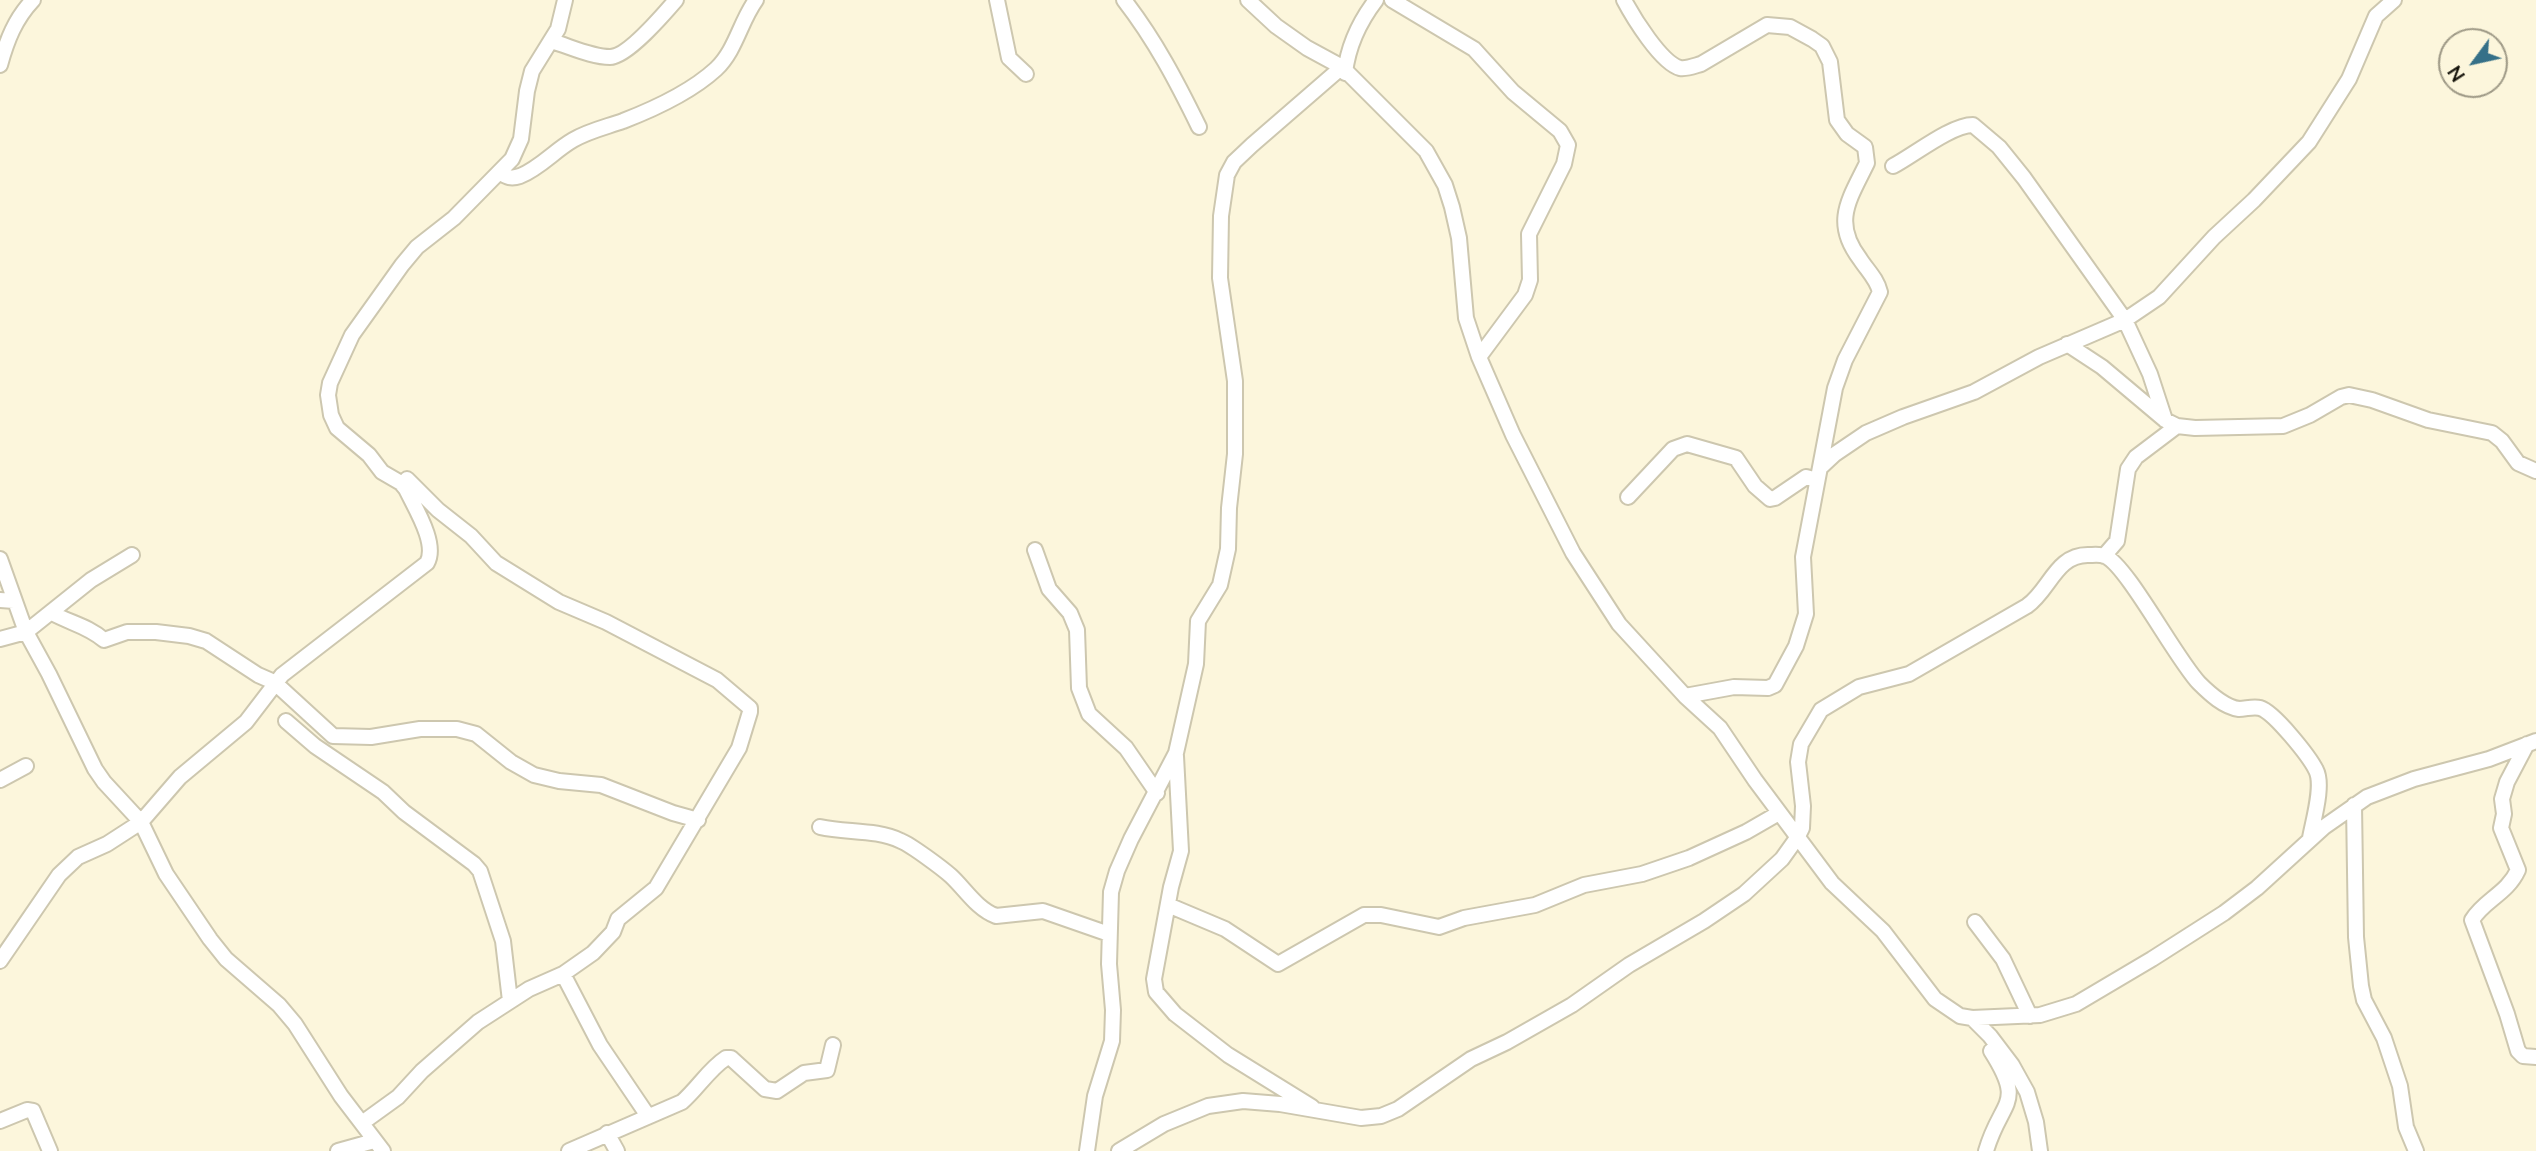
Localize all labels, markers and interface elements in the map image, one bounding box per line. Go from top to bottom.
north arrow [2438,28,2508,98]
text: N [2442,60,2472,86]

